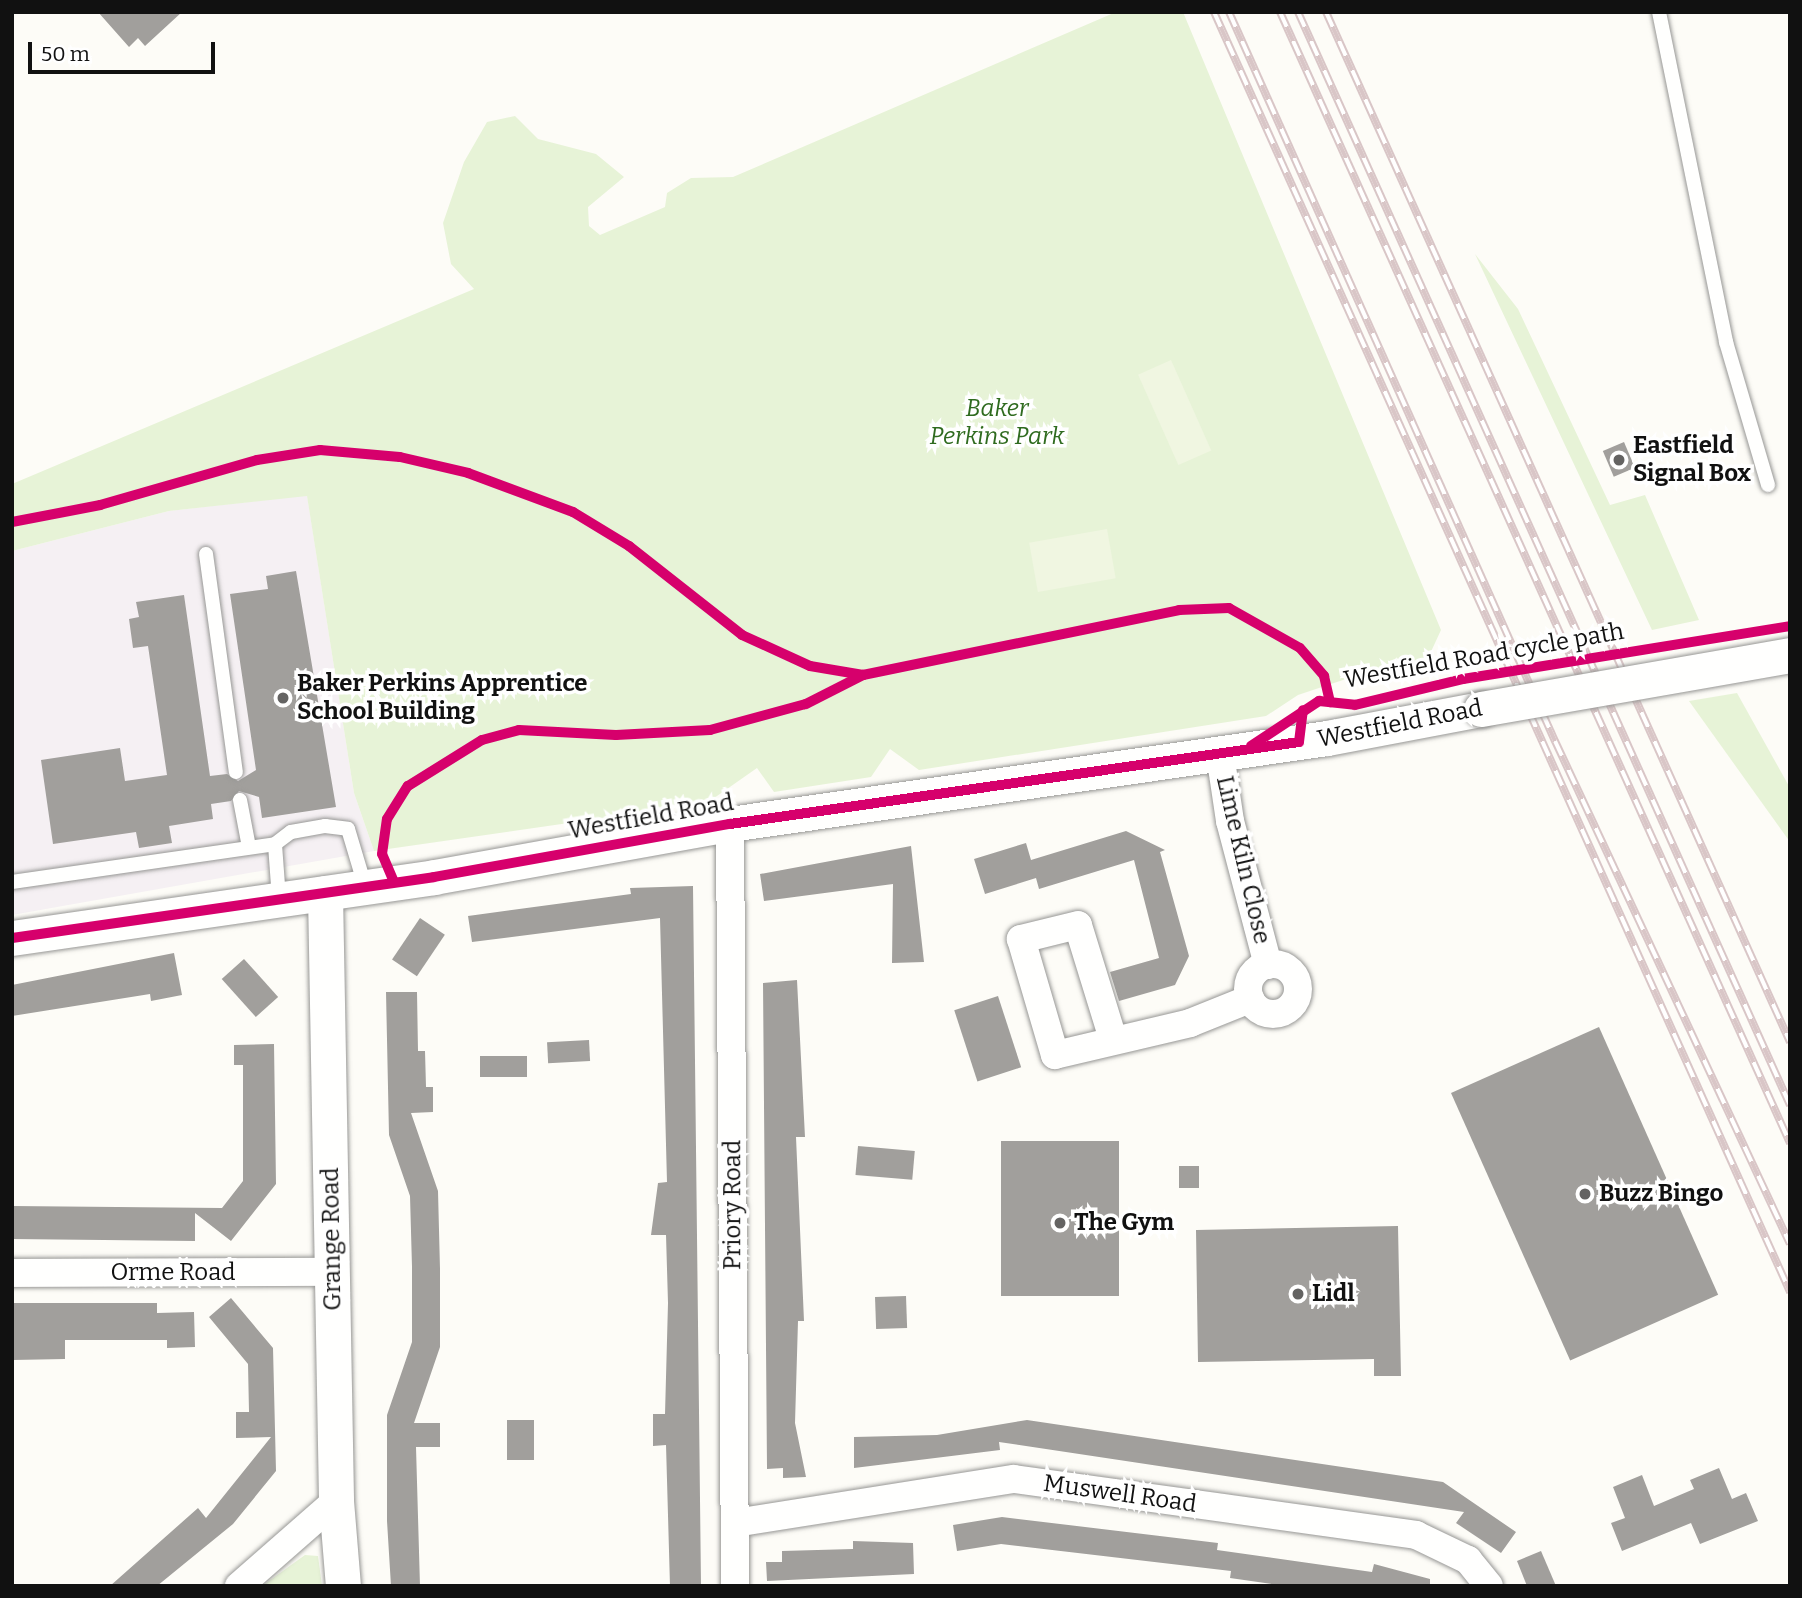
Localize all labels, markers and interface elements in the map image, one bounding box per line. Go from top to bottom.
scale bar [32,28,219,72]
text: 50 m [41,41,90,67]
park label: Baker Perkins Park [930,395,1064,451]
place label: Eastfield Signal Box [1633,432,1751,488]
marker: Eastfield Signal Box [1611,452,1627,468]
street label: Westfield Road cycle path [1342,617,1626,695]
place label: Baker Perkins Apprentice School Building [297,670,588,726]
marker: Baker Perkins Apprentice School Building [275,690,291,706]
street label: Westfield Road [1315,694,1485,754]
street label: Lime Kiln Close [1210,773,1276,947]
street label: Westfield Road [566,788,736,846]
street label: Priory Road [719,1140,747,1270]
street label: Grange Road [316,1167,348,1311]
place label: Buzz Bingo [1599,1180,1723,1208]
marker: Buzz Bingo [1577,1186,1593,1202]
place label: The Gym [1074,1209,1174,1237]
marker: The Gym [1052,1215,1068,1231]
street label: Orme Road [110,1259,236,1287]
place label: Lidl [1312,1280,1355,1308]
marker: Lidl [1290,1286,1306,1302]
street label: Muswell Road [1042,1469,1198,1519]

